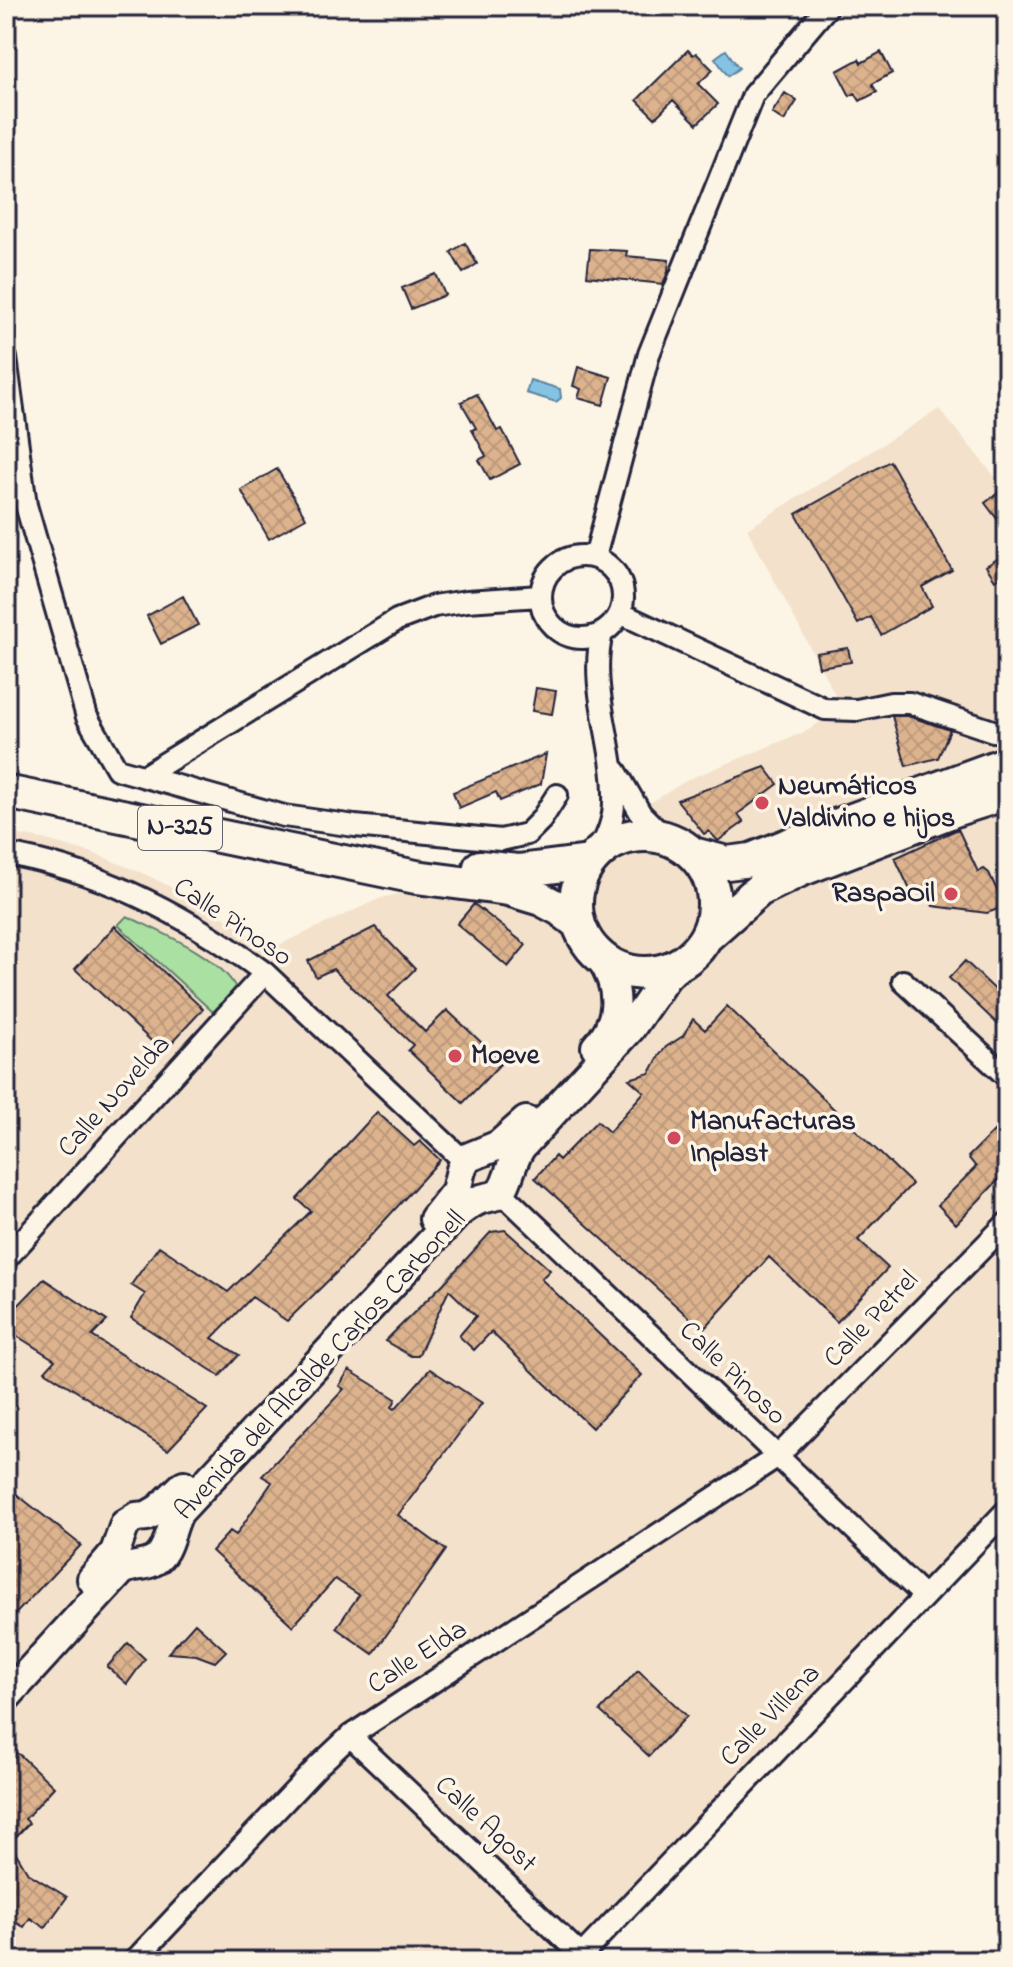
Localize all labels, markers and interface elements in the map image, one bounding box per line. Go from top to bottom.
place label: Neumáticos Valdivino e hijos [777,767,955,840]
marker: Neumáticos Valdivino e hijos [753,794,771,812]
road number: N-325 [138,806,222,850]
street label: Calle Pinoso [164,868,300,978]
place label: RaspaOil [832,874,935,915]
marker: RaspaOil [942,885,960,903]
street label: Calle Novelda [49,1027,181,1167]
place label: Moeve [471,1036,541,1077]
marker: Moeve [446,1047,464,1065]
place label: Manufacturas Inplast [690,1102,856,1175]
marker: Manufacturas Inplast [665,1129,683,1147]
street label: Avenida del Alcalde Carlos Carbonell [166,1202,476,1530]
street label: Calle Petrel [815,1262,929,1378]
street label: Calle Pinoso [669,1312,795,1436]
street label: Calle Elda [360,1610,476,1706]
street label: Calle Villena [711,1655,831,1777]
street label: Calle Agost [424,1767,546,1883]

